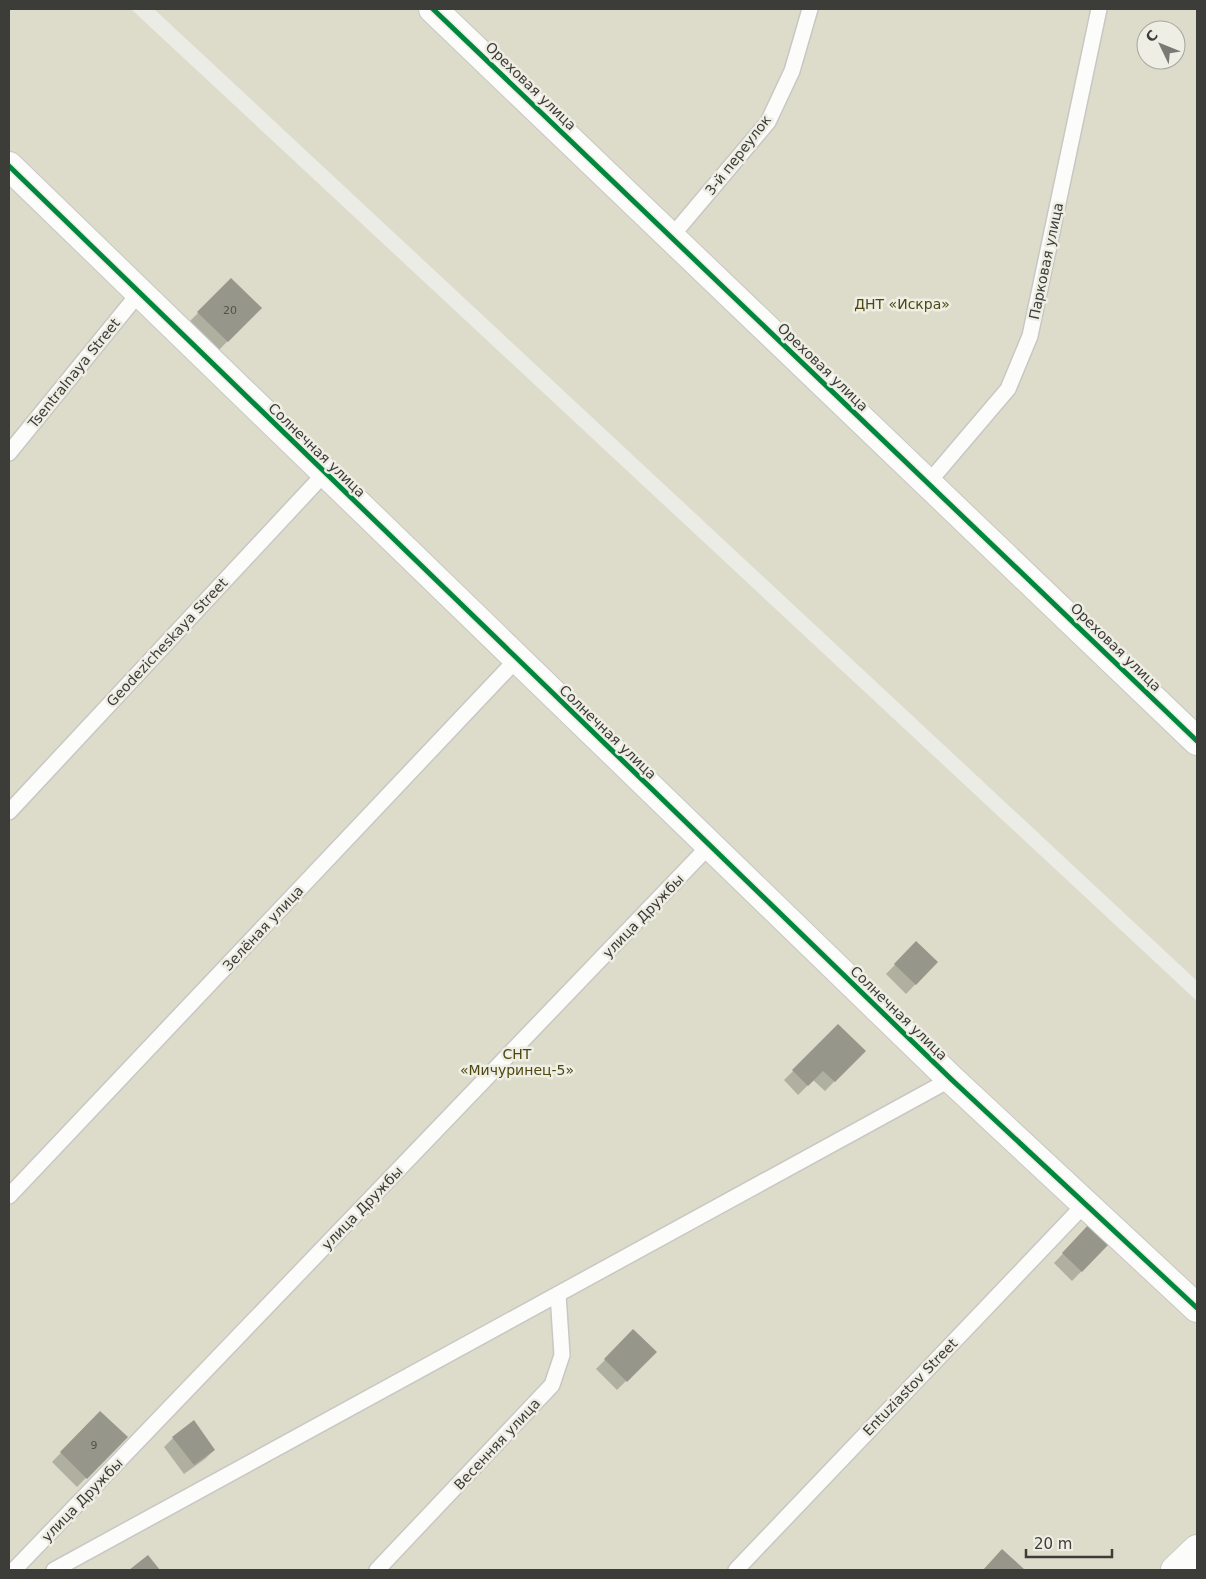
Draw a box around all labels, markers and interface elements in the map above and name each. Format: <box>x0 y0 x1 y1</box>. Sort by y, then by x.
north arrow <box>1136 20 1186 70</box>
text: С <box>1142 27 1161 45</box>
street label: Ореховая улица <box>482 39 580 133</box>
street label: 3-й переулок <box>702 112 774 198</box>
street label: Парковая улица <box>1026 201 1066 321</box>
park label: ДНТ «Искра» <box>854 296 950 312</box>
house number: 20 <box>223 304 237 317</box>
street label: Tsentralnaya Street <box>24 315 123 432</box>
street label: Ореховая улица <box>774 320 872 414</box>
street label: Солнечная улица <box>265 400 369 500</box>
street label: Geodezicheskaya Street <box>103 574 231 709</box>
street label: Ореховая улица <box>1067 600 1165 694</box>
street label: Солнечная улица <box>556 682 660 782</box>
street label: улица Дружбы <box>599 871 687 961</box>
street label: Зелёная улица <box>220 882 306 974</box>
street label: Солнечная улица <box>847 963 951 1063</box>
park label: СНТ «Мичуринец-5» <box>460 1046 574 1078</box>
street label: улица Дружбы <box>318 1163 406 1253</box>
street label: Entuziastov Street <box>860 1335 961 1439</box>
street label: Весенняя улица <box>451 1395 543 1493</box>
house number: 9 <box>91 1439 98 1452</box>
street label: улица Дружбы <box>38 1455 126 1545</box>
scale bar <box>1026 1526 1112 1558</box>
text: 20 m <box>1034 1535 1072 1553</box>

